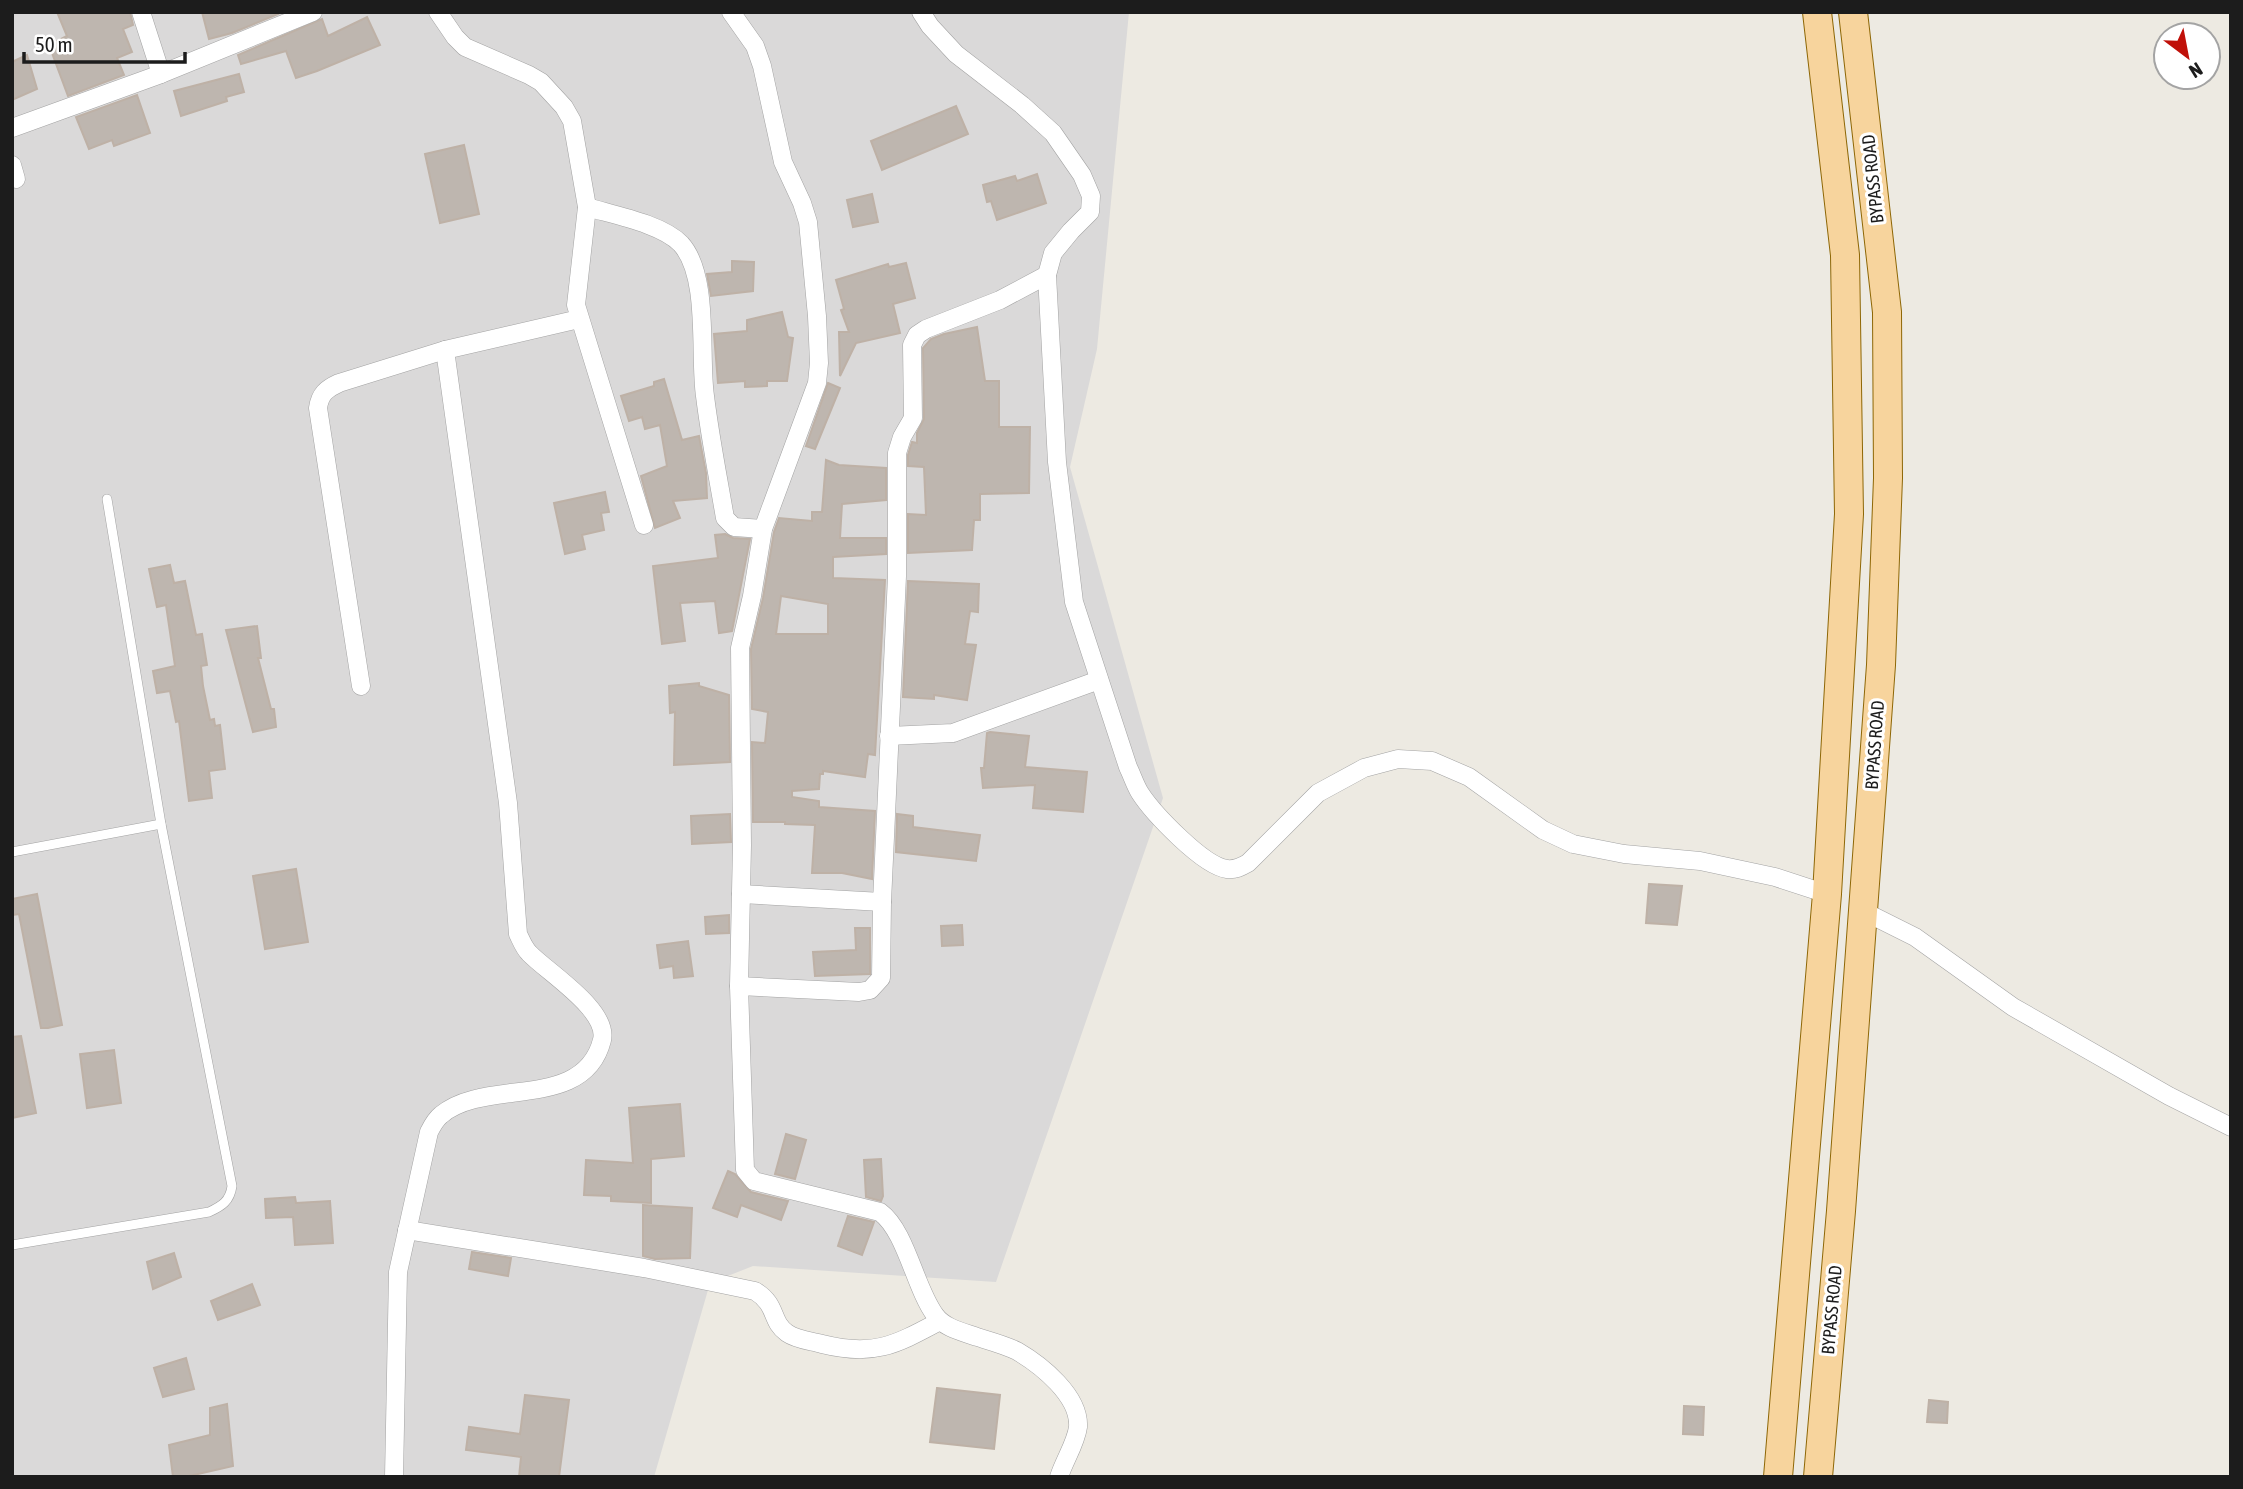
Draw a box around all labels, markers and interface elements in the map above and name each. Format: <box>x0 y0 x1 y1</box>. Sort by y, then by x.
scale bar <box>24 21 186 65</box>
north arrow <box>2152 21 2222 91</box>
text: 50 m <box>35 32 73 56</box>
text: N <box>2185 58 2207 83</box>
street label: BYPASS ROAD <box>1857 134 1888 225</box>
street label: BYPASS ROAD <box>1861 700 1888 790</box>
street label: BYPASS ROAD <box>1817 1265 1846 1355</box>

